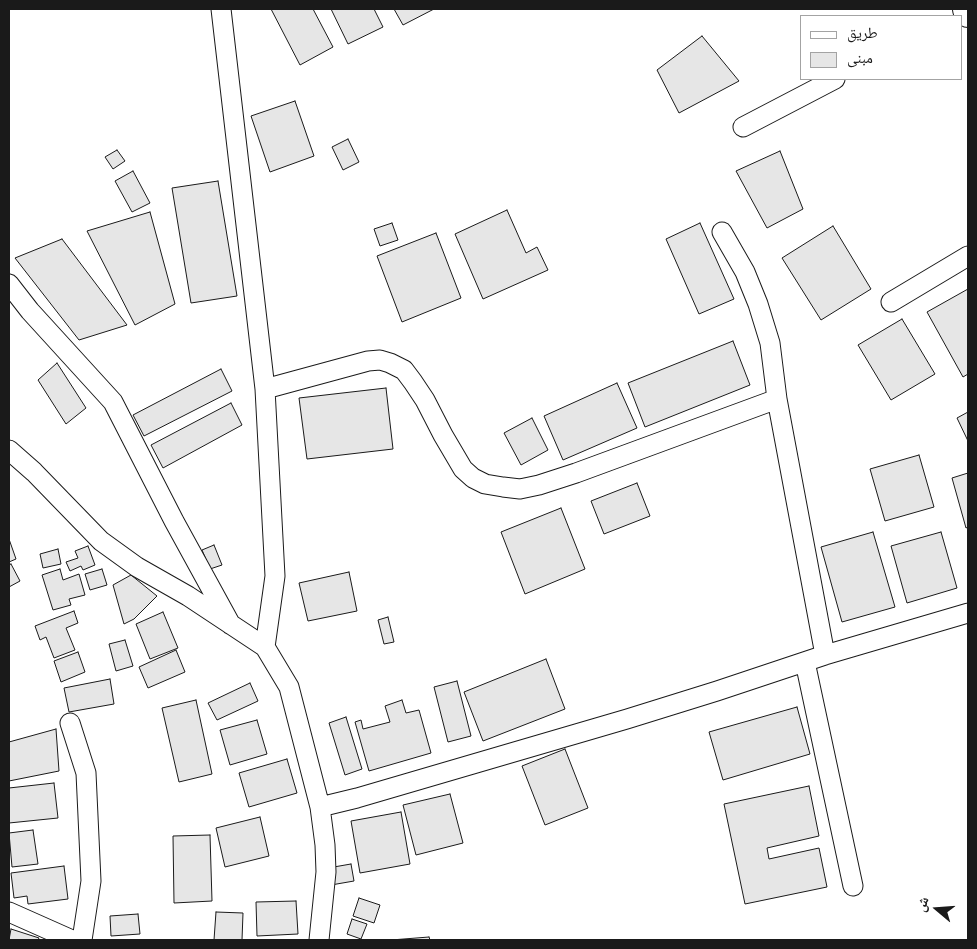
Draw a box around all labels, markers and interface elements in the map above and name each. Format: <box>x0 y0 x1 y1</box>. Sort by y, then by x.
legend <box>800 15 962 80</box>
text: طريق <box>847 25 878 41</box>
text: مبنى <box>847 50 873 66</box>
north arrow <box>912 884 962 934</box>
text: ش <box>913 895 932 914</box>

